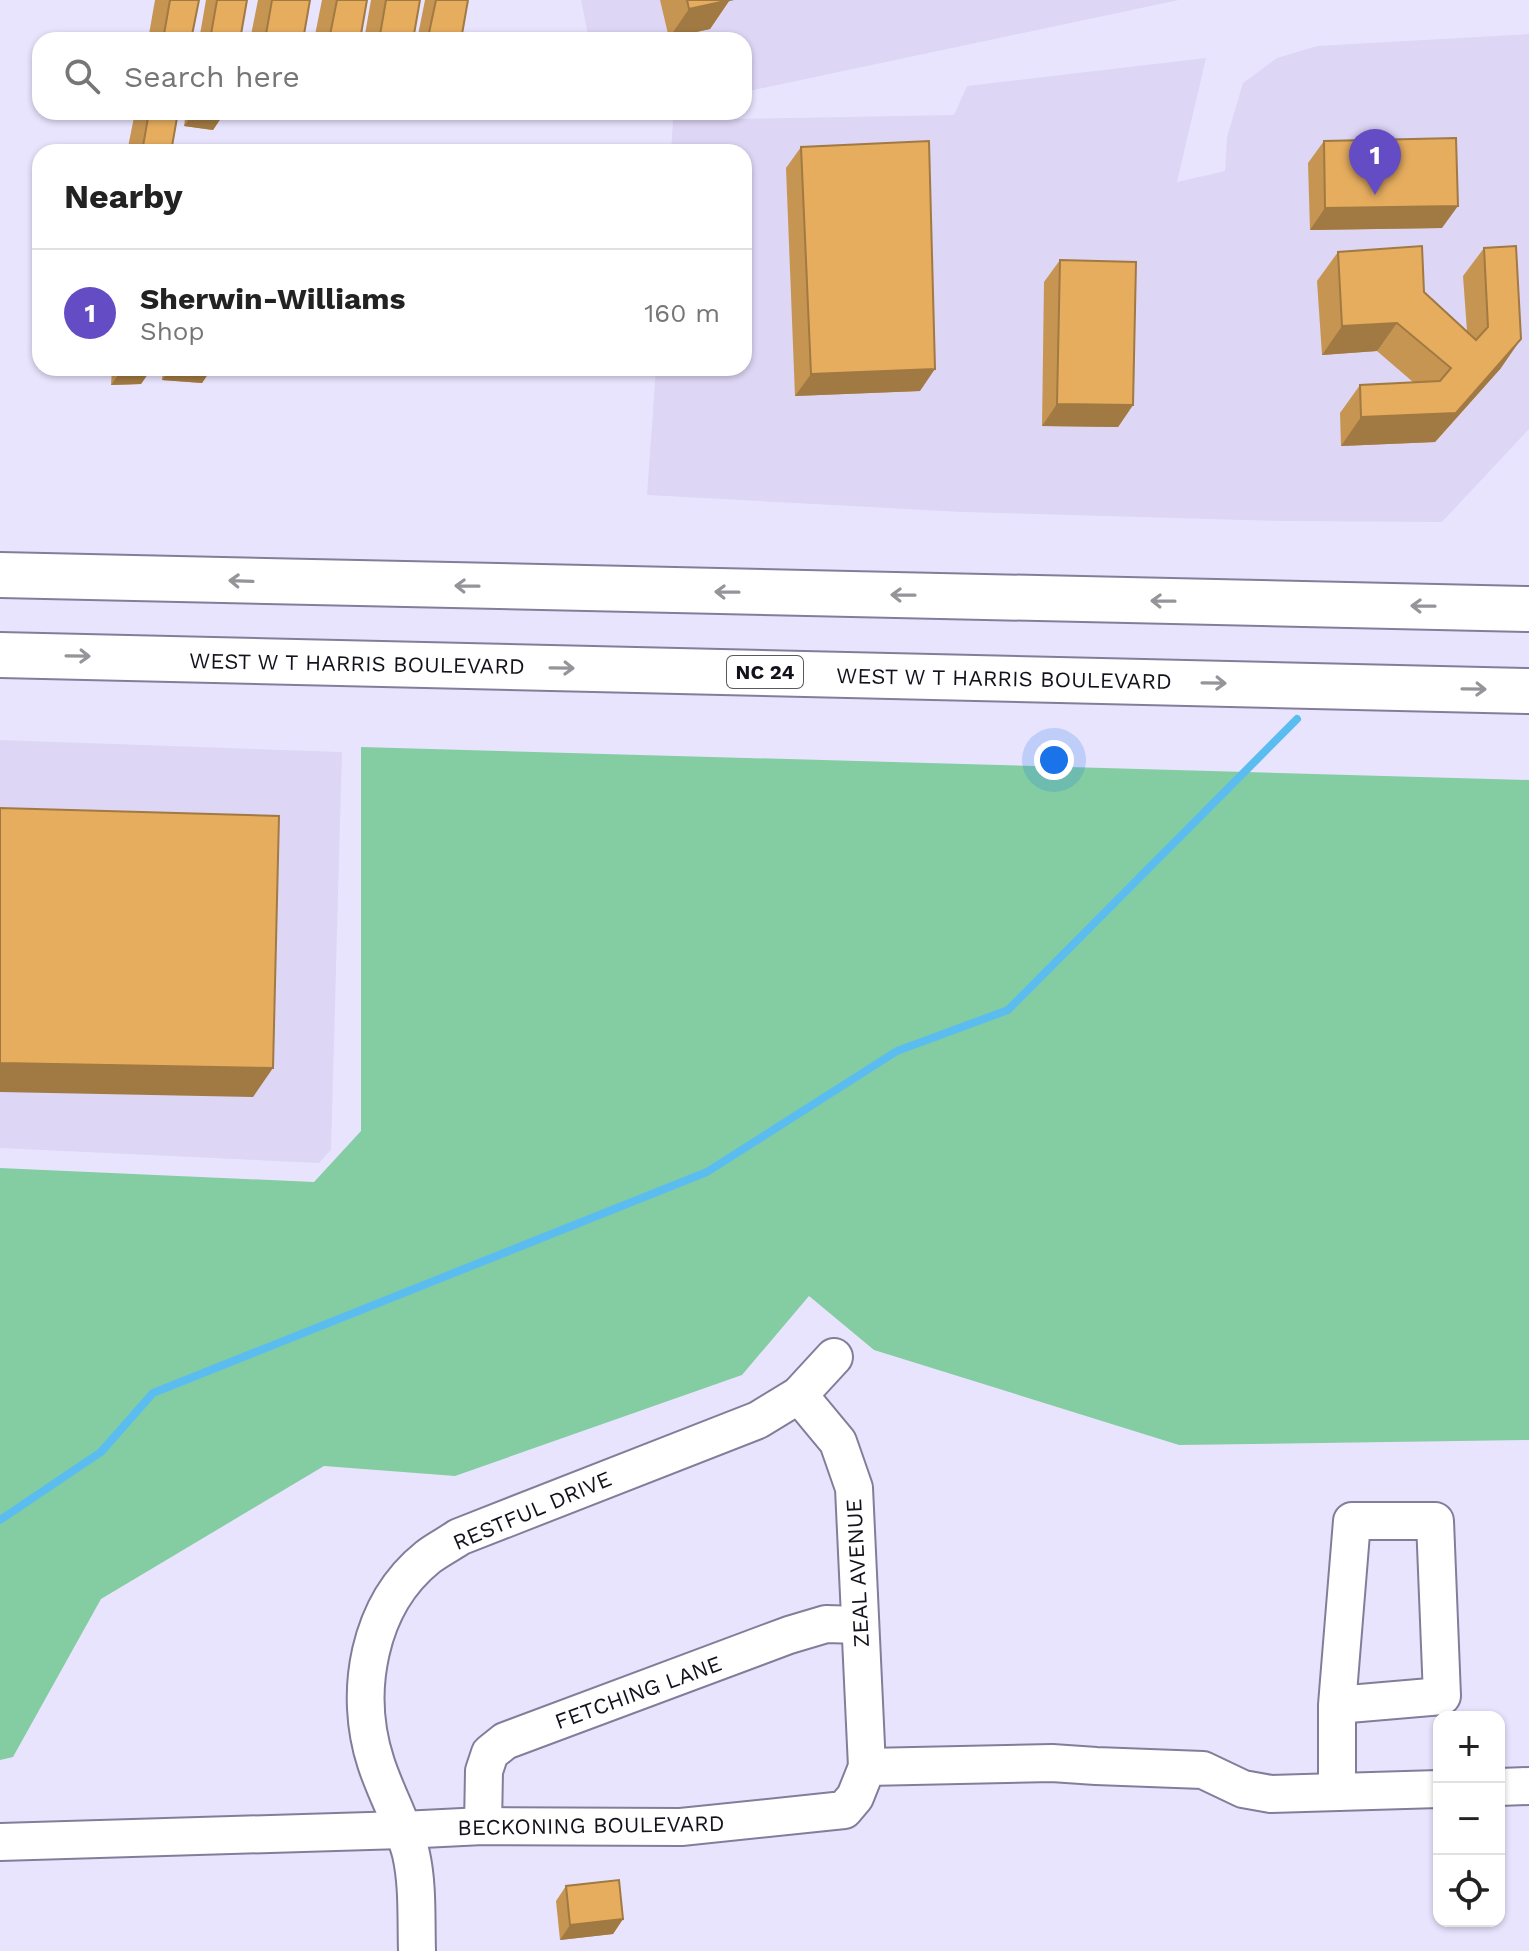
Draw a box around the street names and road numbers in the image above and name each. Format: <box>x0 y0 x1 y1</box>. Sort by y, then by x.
street label: WEST W T HARRIS BOULEVARD <box>189 648 525 679</box>
road number: NC 24 <box>727 656 803 688</box>
street label: WEST W T HARRIS BOULEVARD <box>836 663 1172 694</box>
street label: RESTFUL DRIVE <box>449 1466 615 1555</box>
street label: ZEAL AVENUE <box>841 1498 874 1648</box>
street label: FETCHING LANE <box>551 1651 725 1734</box>
street label: BECKONING BOULEVARD <box>457 1811 725 1840</box>

